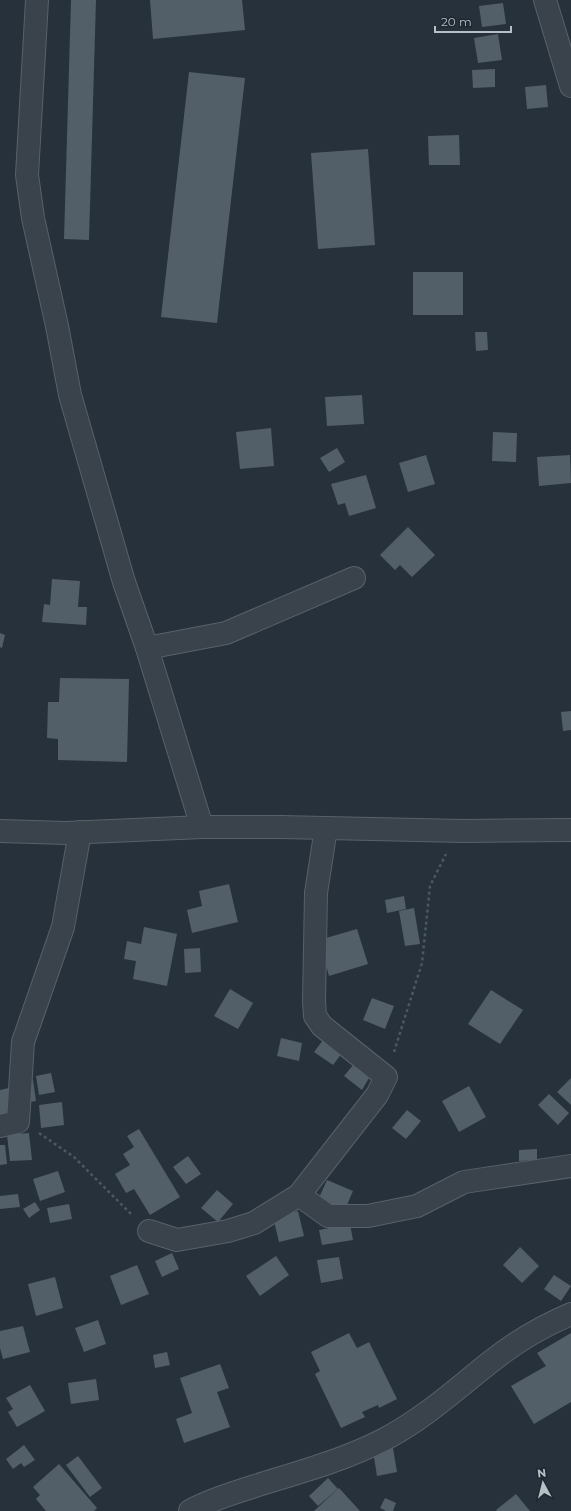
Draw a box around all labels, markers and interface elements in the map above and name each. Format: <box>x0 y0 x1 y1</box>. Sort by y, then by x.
scale bar <box>435 8 511 34</box>
text: 20 m <box>441 14 472 29</box>
north arrow <box>523 1463 563 1503</box>
text: N <box>537 1466 547 1481</box>

